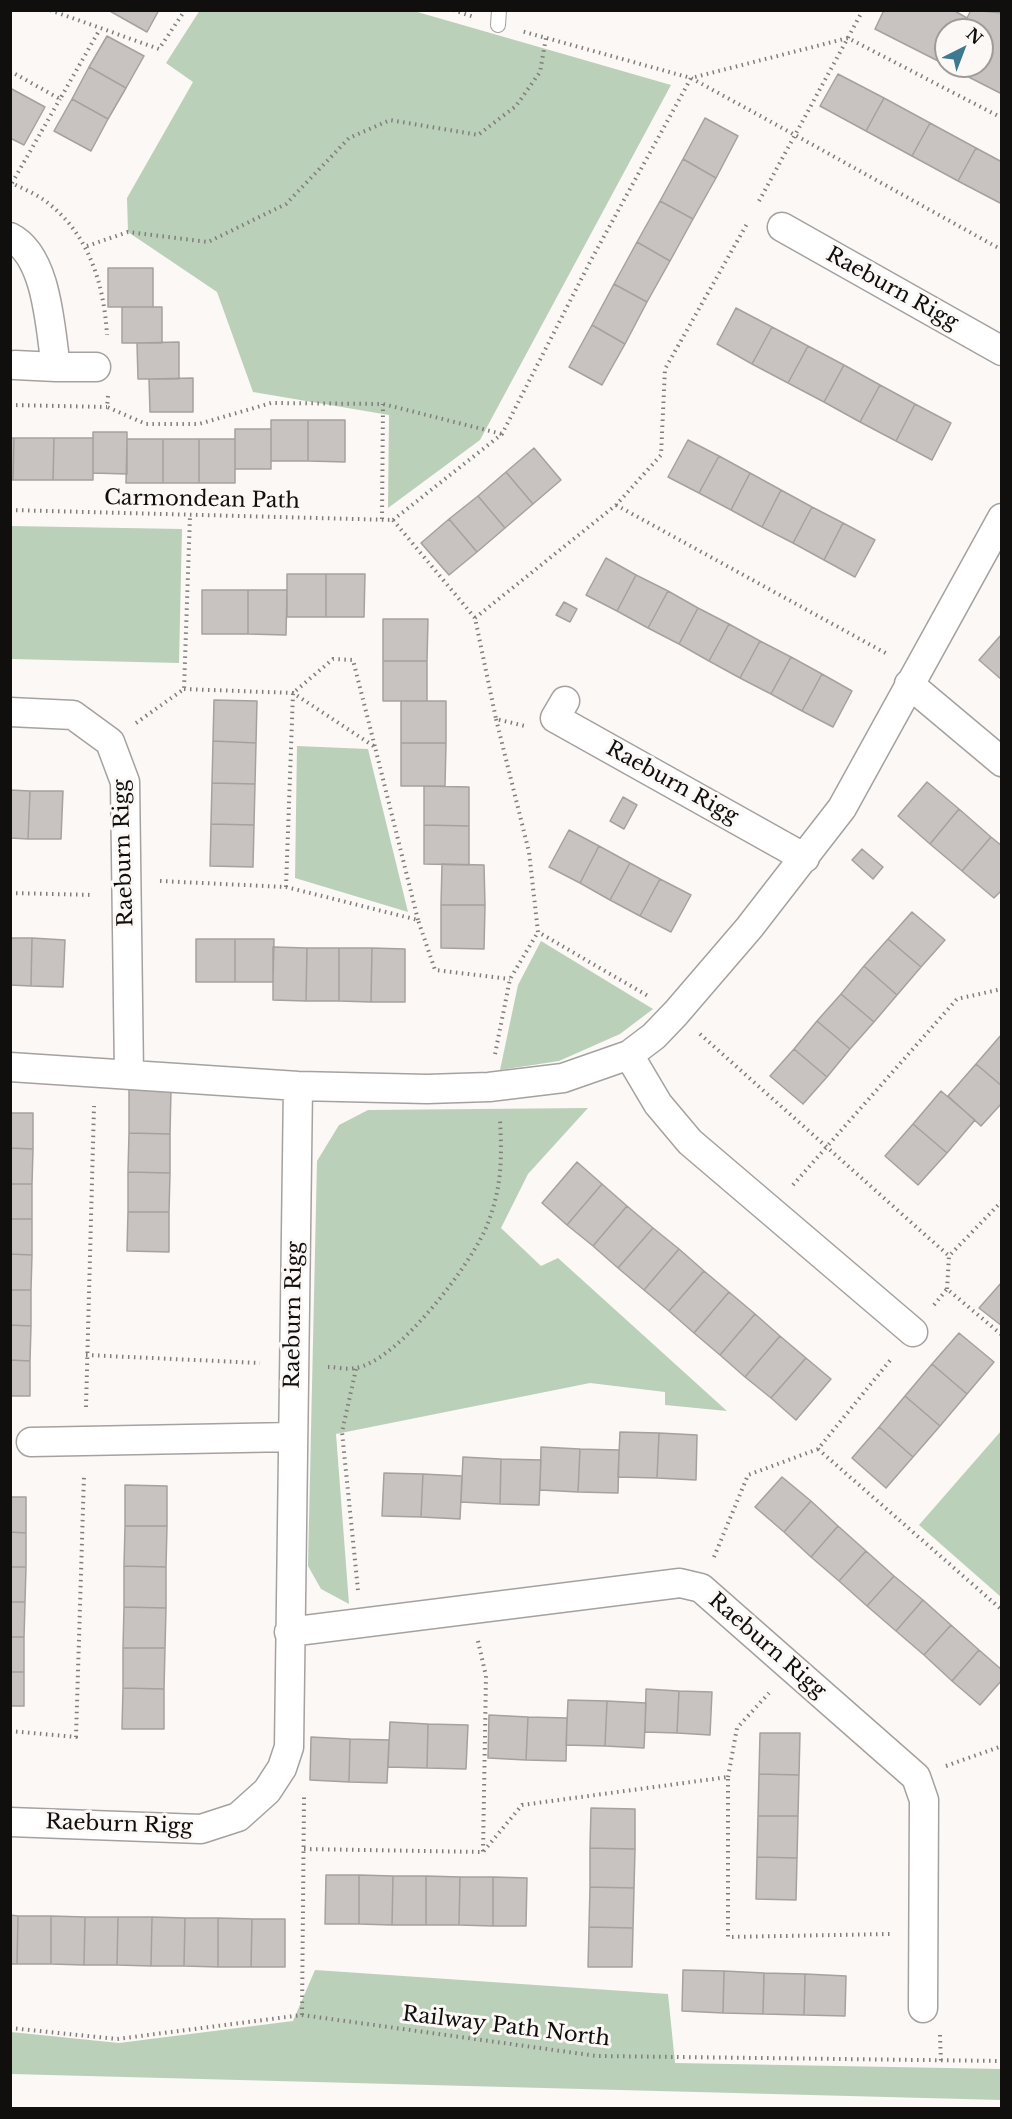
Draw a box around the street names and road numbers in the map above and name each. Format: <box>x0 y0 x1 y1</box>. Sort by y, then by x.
street label: Raeburn Rigg <box>821 242 963 336</box>
street label: Carmondean Path <box>104 486 300 514</box>
street label: Raeburn Rigg <box>601 736 743 830</box>
street label: Raeburn Rigg <box>109 779 139 927</box>
street label: Raeburn Rigg <box>280 1241 308 1389</box>
street label: Raeburn Rigg <box>703 1588 831 1704</box>
street label: Raeburn Rigg <box>45 1810 193 1840</box>
street label: Railway Path North <box>401 2002 611 2052</box>

